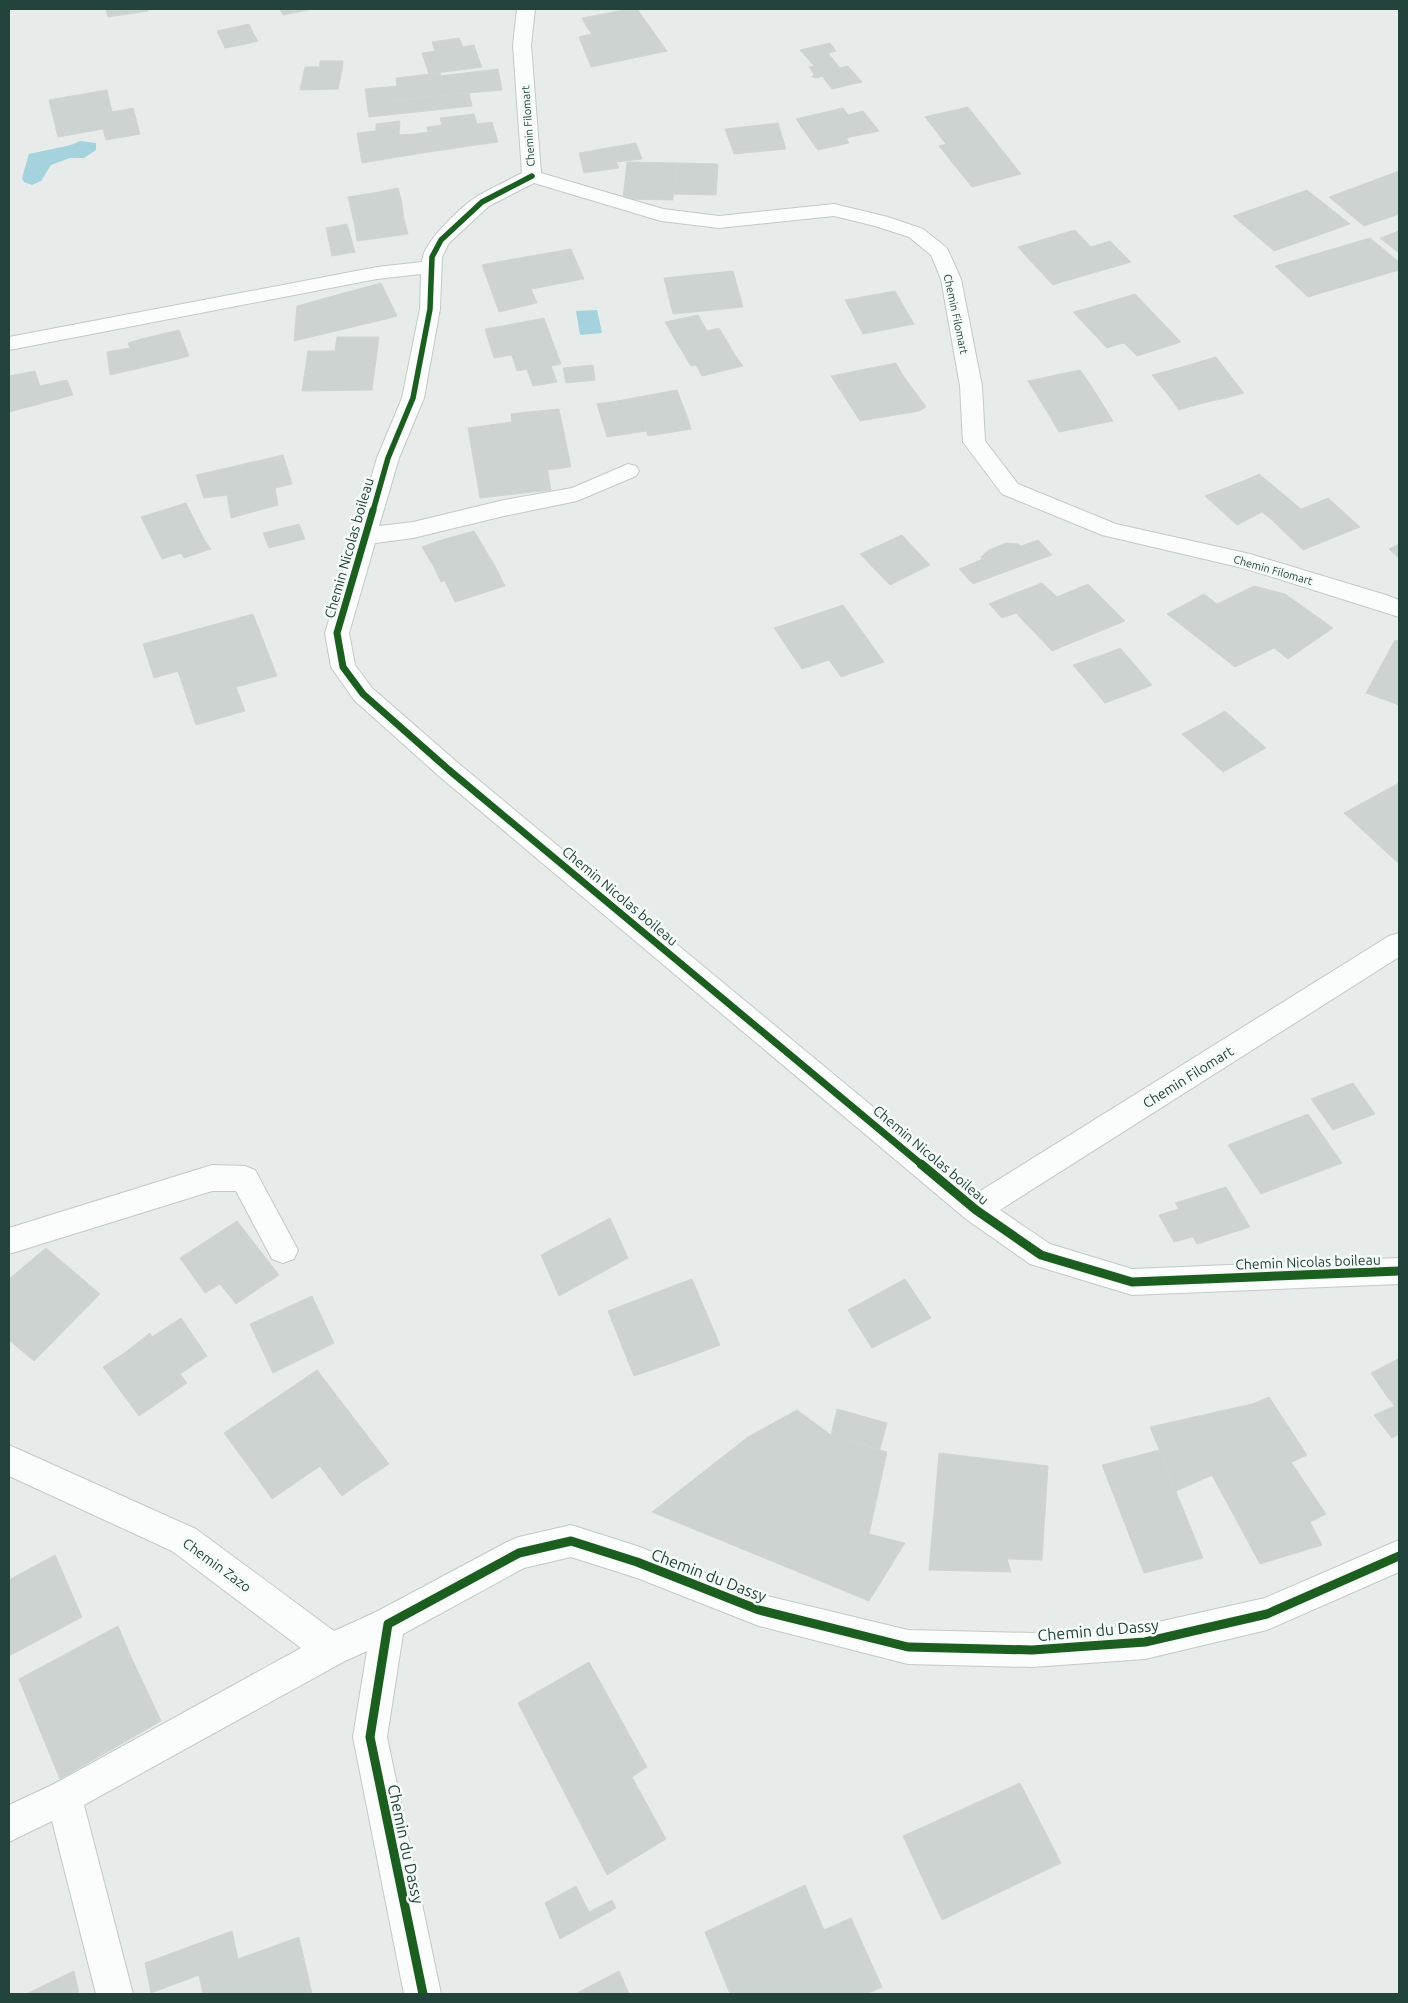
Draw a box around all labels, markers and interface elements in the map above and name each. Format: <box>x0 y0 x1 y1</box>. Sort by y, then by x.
street label: Chemin Filomart <box>519 84 537 167</box>
street label: Chemin Filomart <box>942 273 970 356</box>
street label: Chemin Nicolas boileau <box>321 476 377 620</box>
street label: Chemin Filomart <box>1232 553 1314 587</box>
street label: Chemin Nicolas boileau <box>559 843 681 949</box>
street label: Chemin Filomart <box>1140 1042 1237 1111</box>
street label: Chemin Nicolas boileau <box>870 1102 992 1208</box>
street label: Chemin Nicolas boileau <box>1235 1251 1381 1273</box>
street label: Chemin Zazo <box>180 1535 254 1595</box>
street label: Chemin du Dassy <box>649 1545 769 1605</box>
street label: Chemin du Dassy <box>1037 1616 1160 1644</box>
street label: Chemin du Dassy <box>385 1783 427 1906</box>

